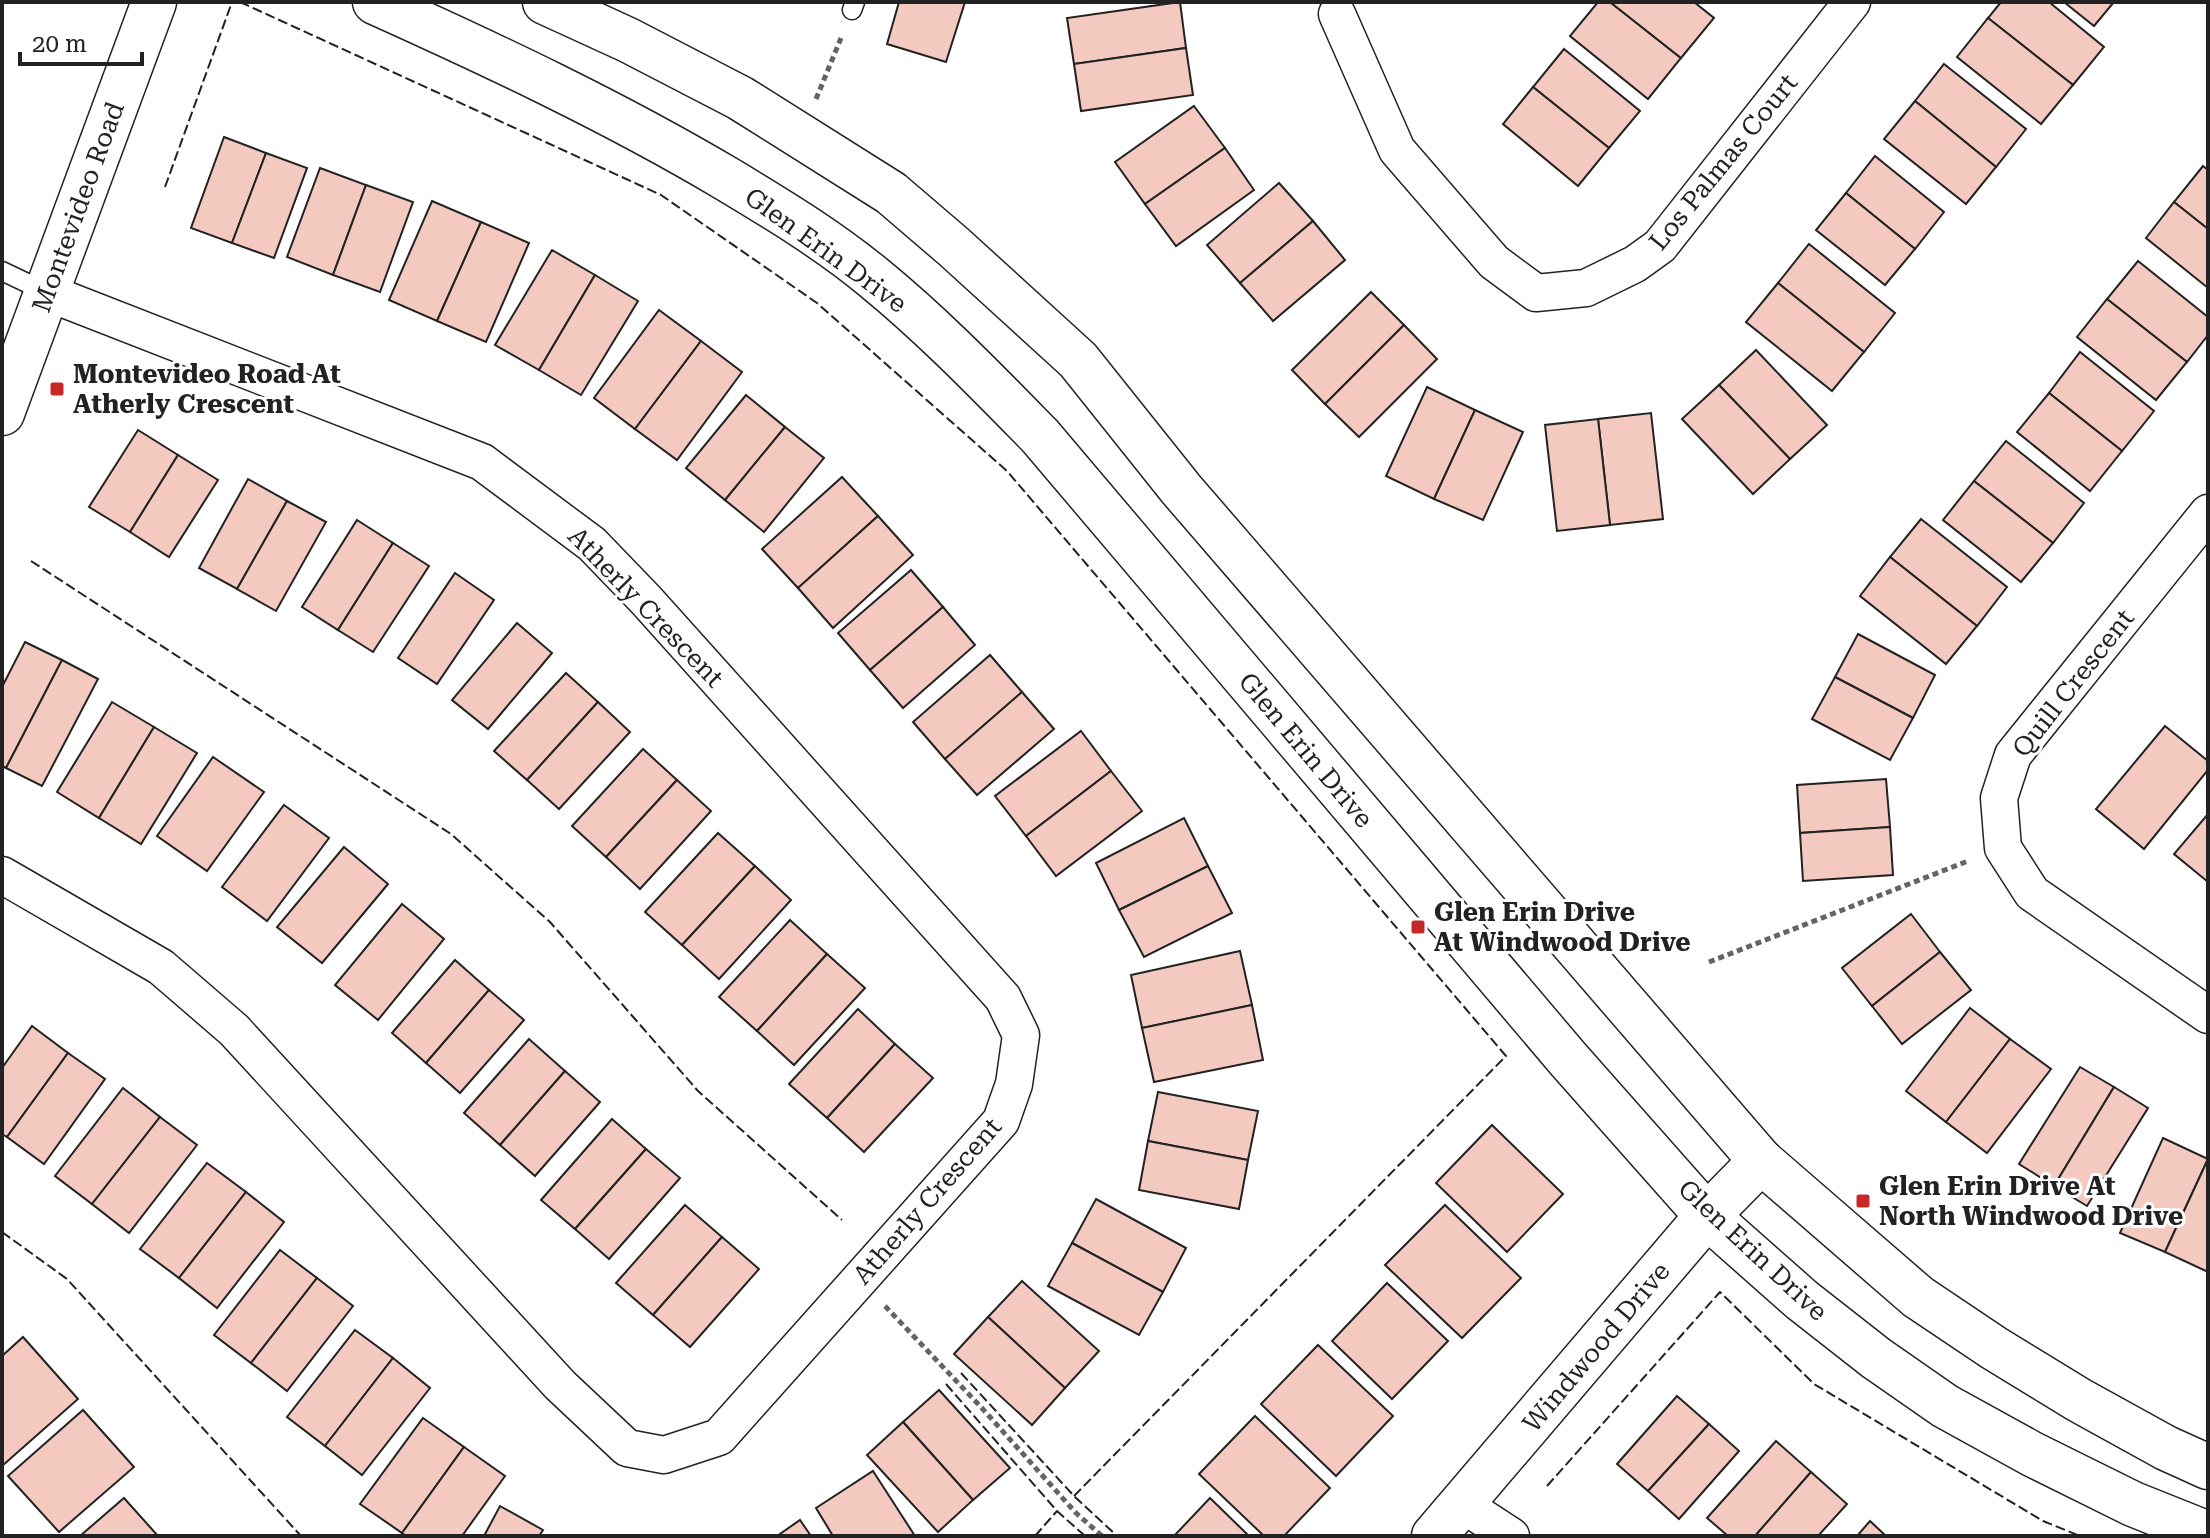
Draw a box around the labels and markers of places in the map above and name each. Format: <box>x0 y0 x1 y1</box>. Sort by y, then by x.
place label: Montevideo Road At Atherly Crescent <box>73 359 341 419</box>
marker: Montevideo Road At Atherly Crescent <box>48 380 66 398</box>
place label: Glen Erin Drive At Windwood Drive <box>1434 897 1691 957</box>
marker: Glen Erin Drive At Windwood Drive <box>1409 918 1427 936</box>
place label: Glen Erin Drive At North Windwood Drive <box>1879 1171 2183 1231</box>
marker: Glen Erin Drive At North Windwood Drive <box>1854 1192 1872 1210</box>

